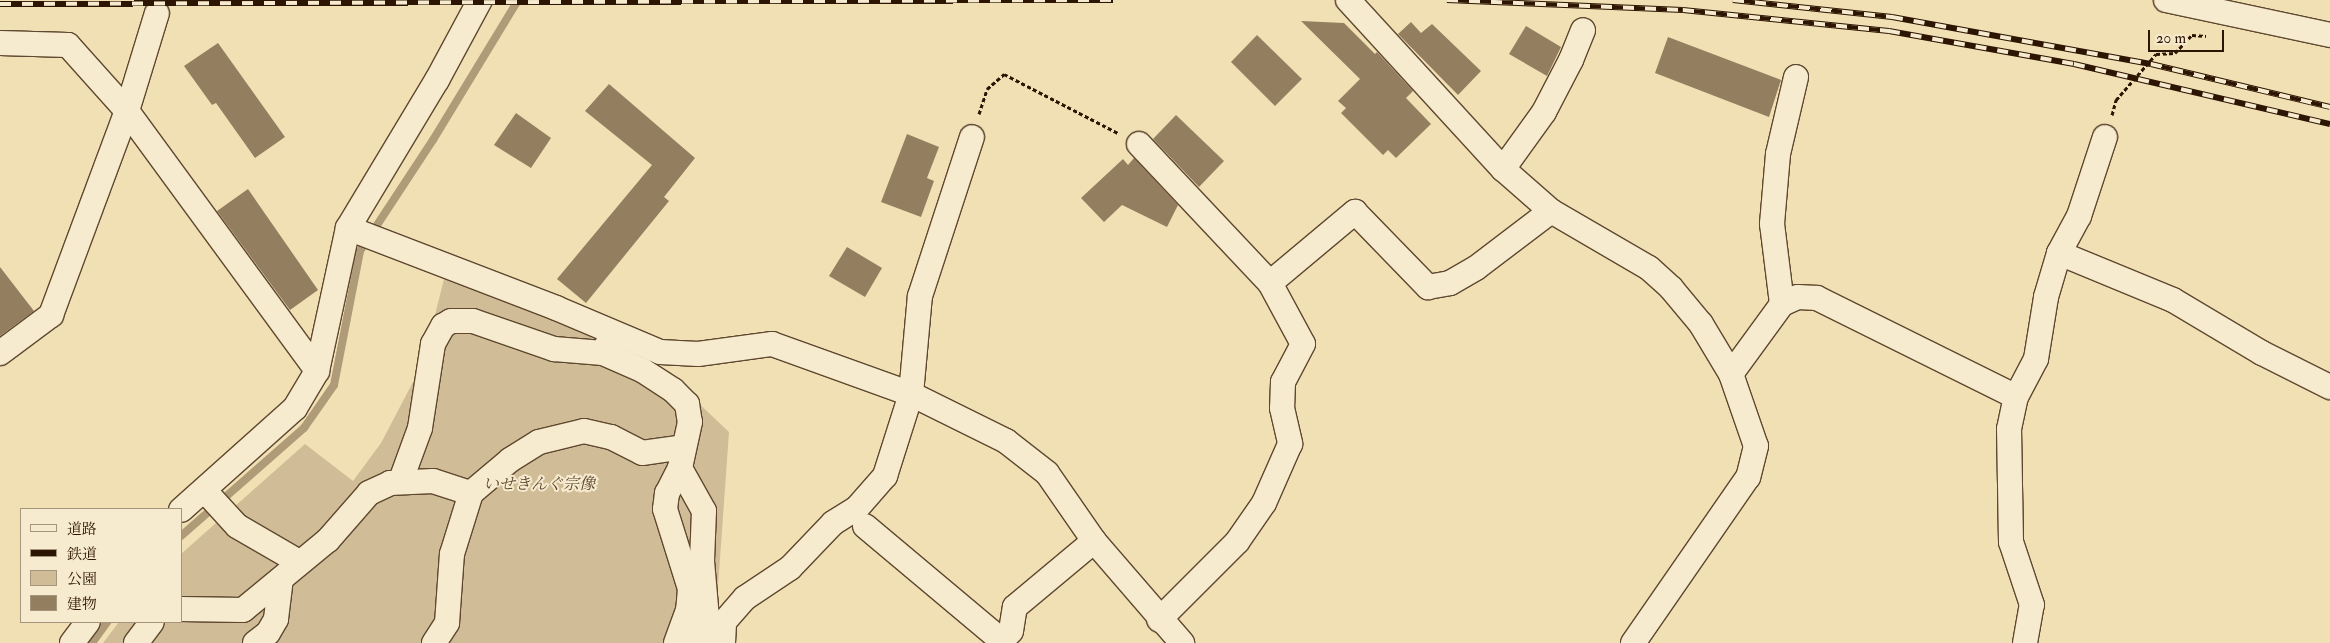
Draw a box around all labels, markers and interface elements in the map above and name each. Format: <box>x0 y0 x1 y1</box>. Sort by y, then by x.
scale bar <box>2150 20 2226 52</box>
text: 20 m <box>2156 29 2186 48</box>
park label: いせきんぐ宗像 <box>483 474 595 494</box>
legend <box>20 508 182 623</box>
text: 道路 <box>67 520 97 539</box>
text: 鉄道 <box>67 545 97 564</box>
text: 公園 <box>67 570 97 589</box>
text: 建物 <box>67 595 97 614</box>

